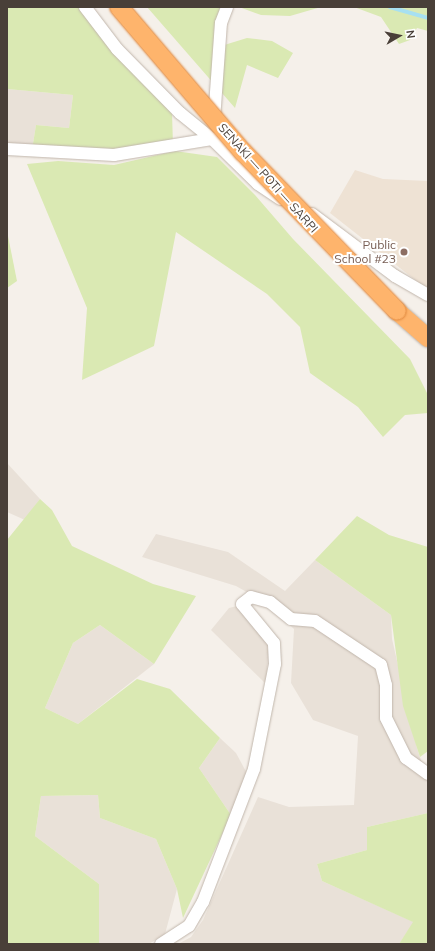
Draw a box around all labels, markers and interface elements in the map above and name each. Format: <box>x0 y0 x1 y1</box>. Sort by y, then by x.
north arrow <box>379 16 419 56</box>
text: N <box>403 29 418 39</box>
street label: SENAKI — POTI — SARPI <box>215 120 321 236</box>
place label: Public School #23 <box>334 238 396 266</box>
marker: Public School #23 <box>399 247 409 257</box>

